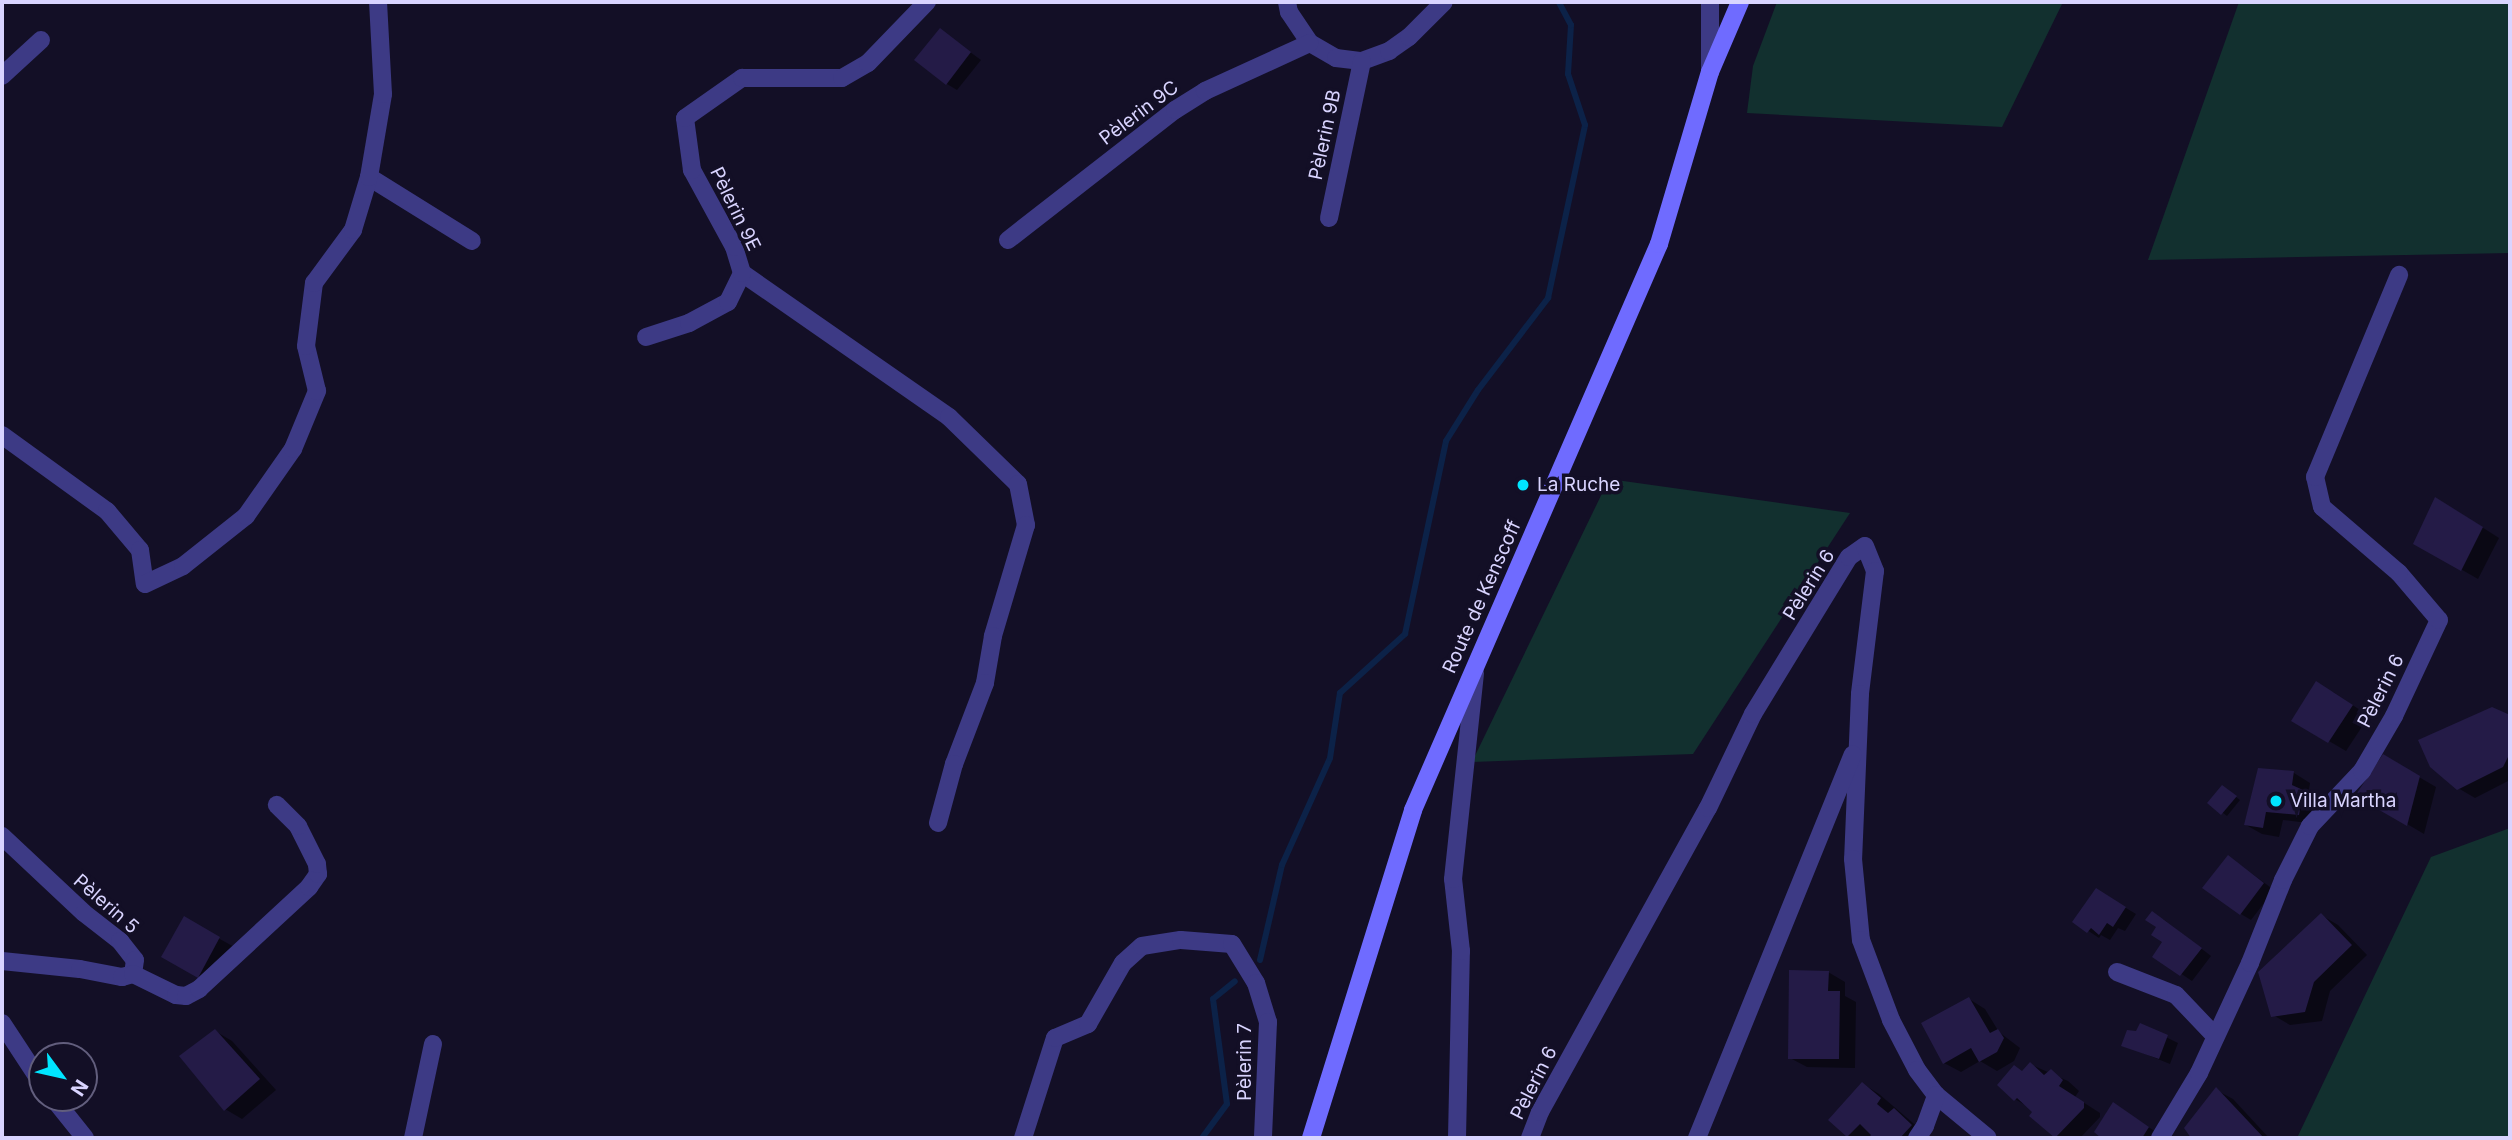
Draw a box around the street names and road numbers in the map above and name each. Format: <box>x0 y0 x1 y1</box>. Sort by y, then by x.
street label: Pèlerin 9C <box>1095 76 1183 150</box>
street label: Pèlerin 9B <box>1304 88 1346 182</box>
street label: Pèlerin 9E <box>705 163 765 255</box>
street label: Route de Kenscoff <box>1438 517 1526 677</box>
street label: Pèlerin 6 <box>1778 545 1840 625</box>
street label: Pèlerin 6 <box>2353 651 2409 731</box>
street label: Pèlerin 5 <box>69 869 143 939</box>
street label: Pèlerin 7 <box>1234 1023 1256 1101</box>
street label: Pèlerin 6 <box>1506 1043 1562 1123</box>

